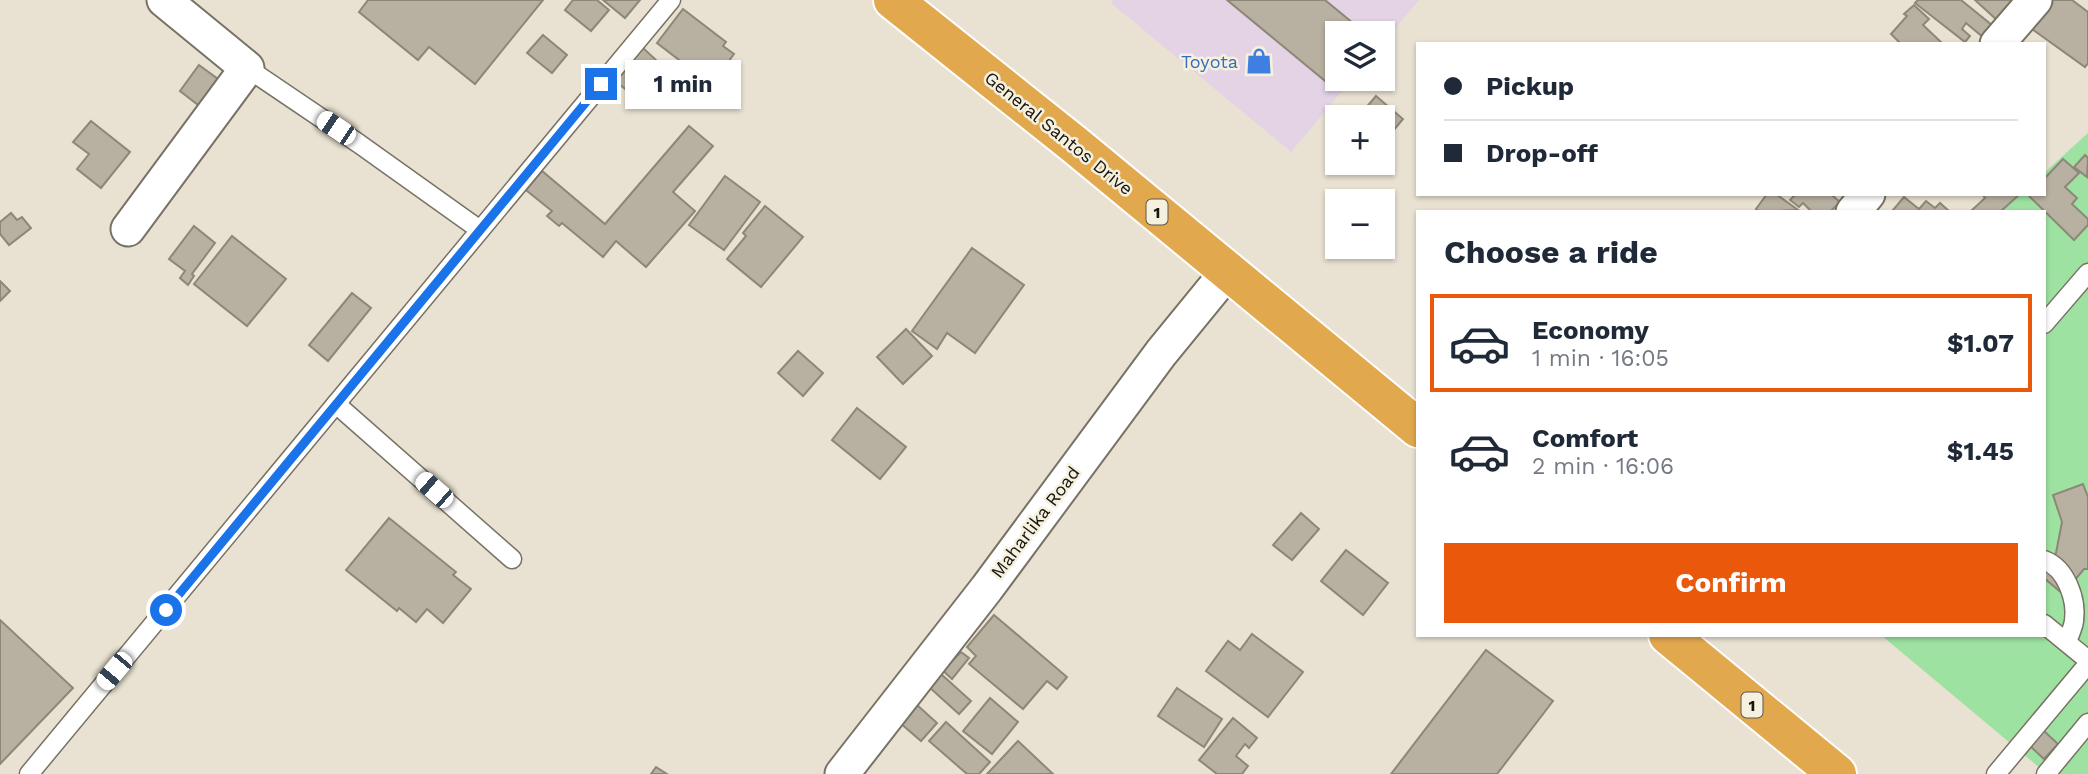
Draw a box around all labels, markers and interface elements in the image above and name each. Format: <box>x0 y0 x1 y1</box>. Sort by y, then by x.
map controls <box>1325 21 1395 259</box>
button: layers <box>1325 21 1395 91</box>
shop icon: Toyota <box>1244 46 1274 76</box>
place label: Toyota <box>1181 51 1238 72</box>
callout: 1 min <box>626 60 741 108</box>
street label: General Santos Drive <box>981 67 1137 199</box>
route end <box>585 68 617 100</box>
text: 1 min <box>653 71 713 98</box>
text: Pickup <box>1486 71 1574 101</box>
button: + <box>1325 105 1395 175</box>
car <box>313 108 360 148</box>
text: Drop-off <box>1486 138 1598 168</box>
button: − <box>1325 189 1395 259</box>
road number: 1 <box>1146 200 1168 224</box>
text: Choose a ride <box>1444 233 1658 271</box>
icon: car <box>1448 312 1511 375</box>
text: Economy <box>1532 315 1649 345</box>
text: $1.07 <box>1947 328 2014 358</box>
text: 1 min · 16:05 <box>1532 345 1669 372</box>
icon: car <box>1448 420 1511 483</box>
text: Comfort <box>1532 423 1638 453</box>
text: $1.45 <box>1947 436 2014 466</box>
text: 2 min · 16:06 <box>1532 453 1674 480</box>
street label: Maharlika Road <box>986 462 1084 582</box>
car <box>412 468 457 512</box>
button: Confirm <box>1444 543 2018 623</box>
route start <box>150 594 182 626</box>
car <box>93 648 136 694</box>
road number: 1 <box>1742 692 1762 718</box>

